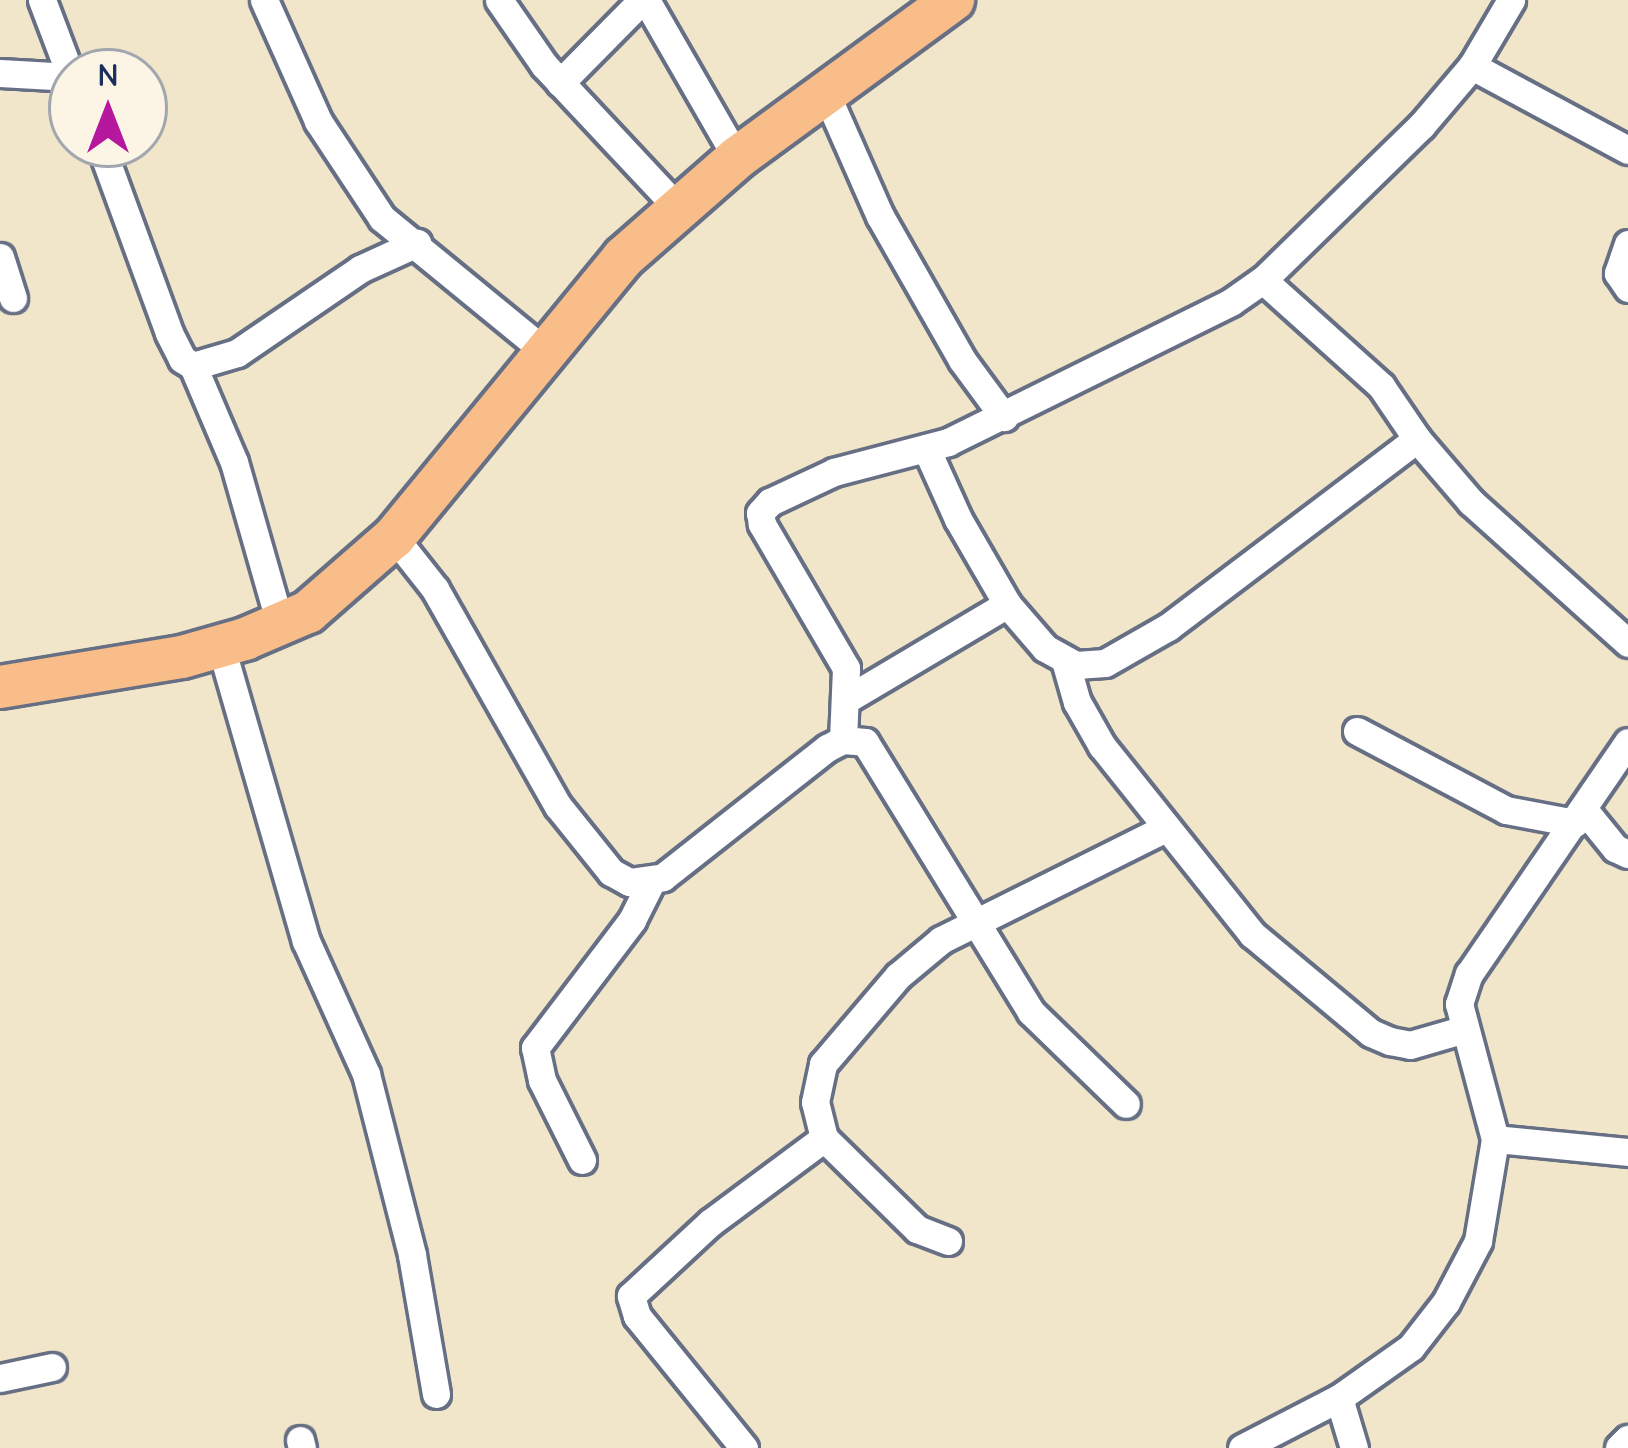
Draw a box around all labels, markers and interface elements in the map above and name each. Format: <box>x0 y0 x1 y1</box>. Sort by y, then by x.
north arrow <box>48 48 168 168</box>
text: N <box>97 56 119 94</box>

